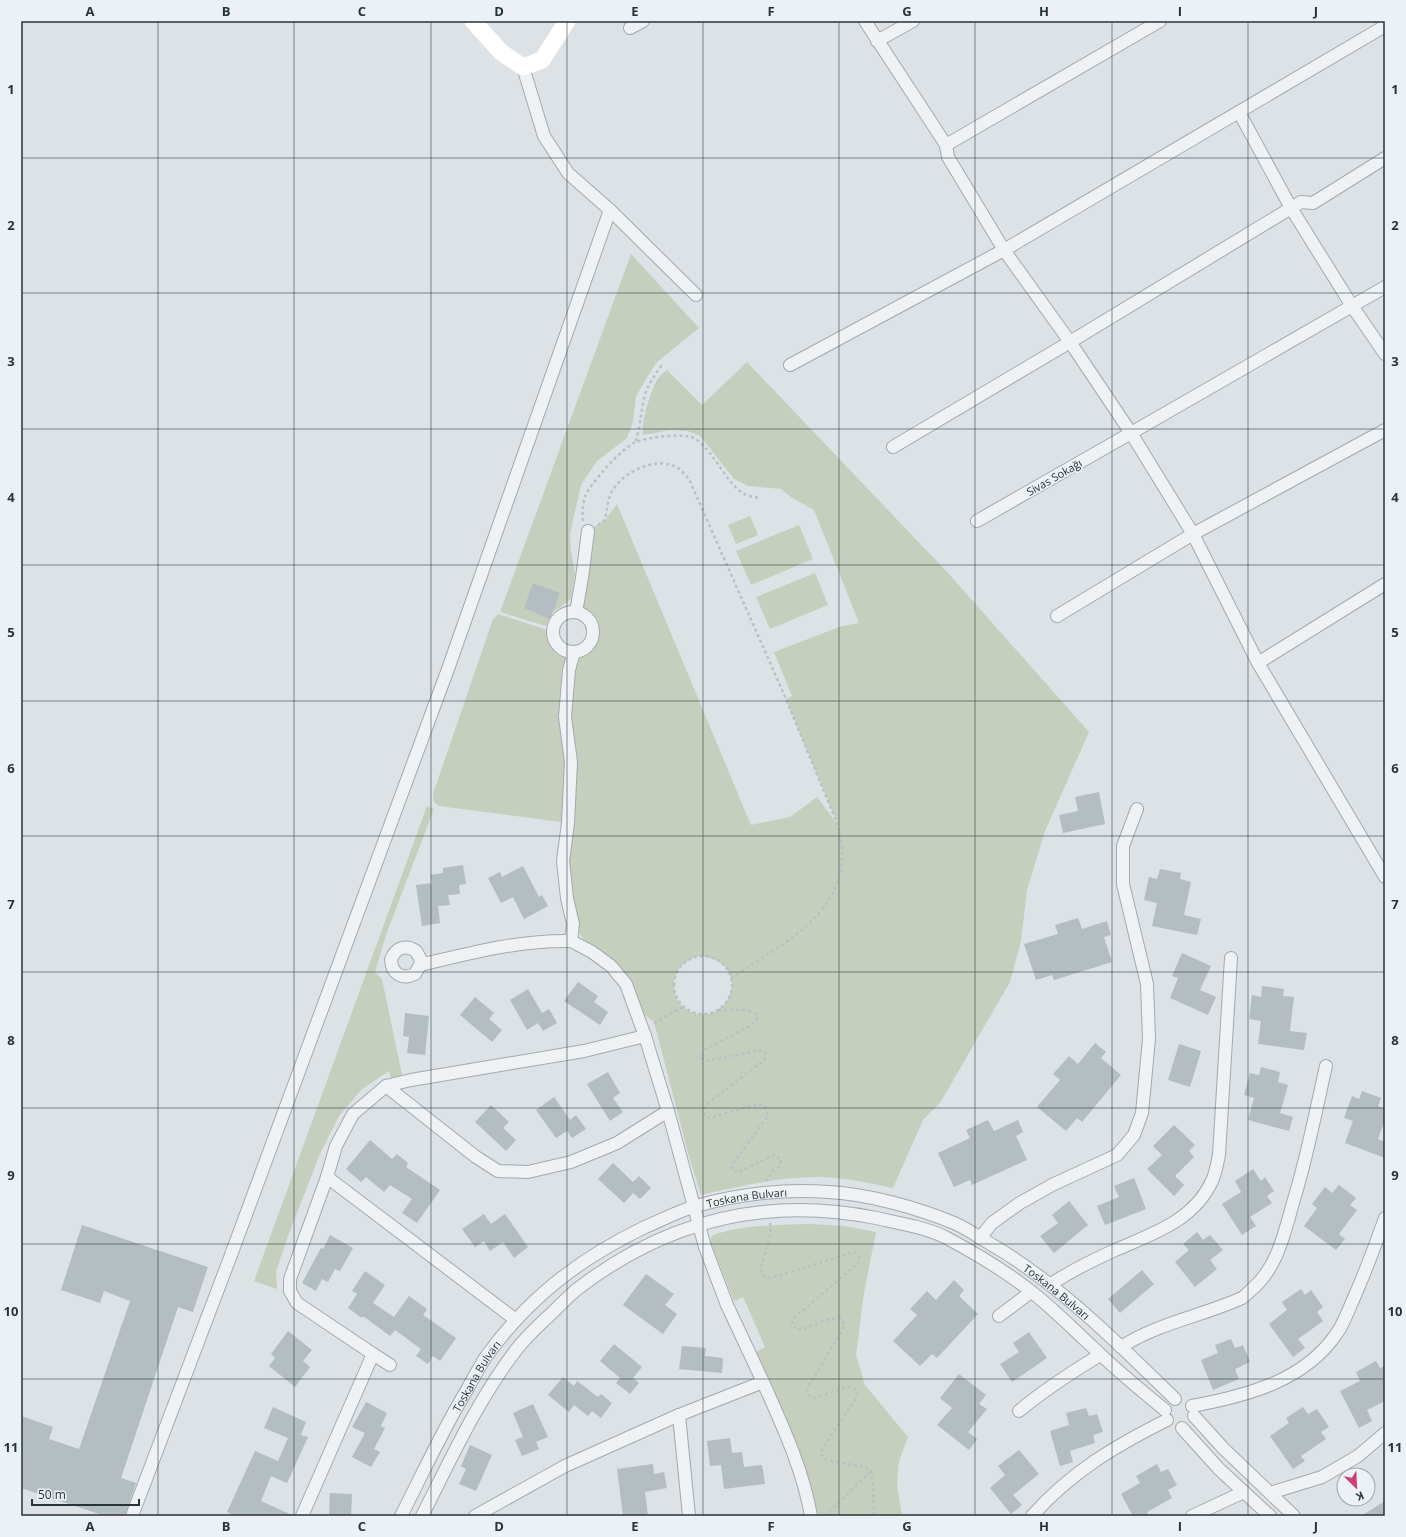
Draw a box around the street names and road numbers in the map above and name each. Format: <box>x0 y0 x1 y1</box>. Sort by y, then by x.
street label: Sivas Sokağı <box>1023 455 1085 499</box>
street label: Toskana Bulvarı <box>705 1184 787 1210</box>
street label: Toskana Bulvarı <box>1021 1260 1094 1323</box>
street label: Toskana Bulvarı <box>448 1337 503 1414</box>

